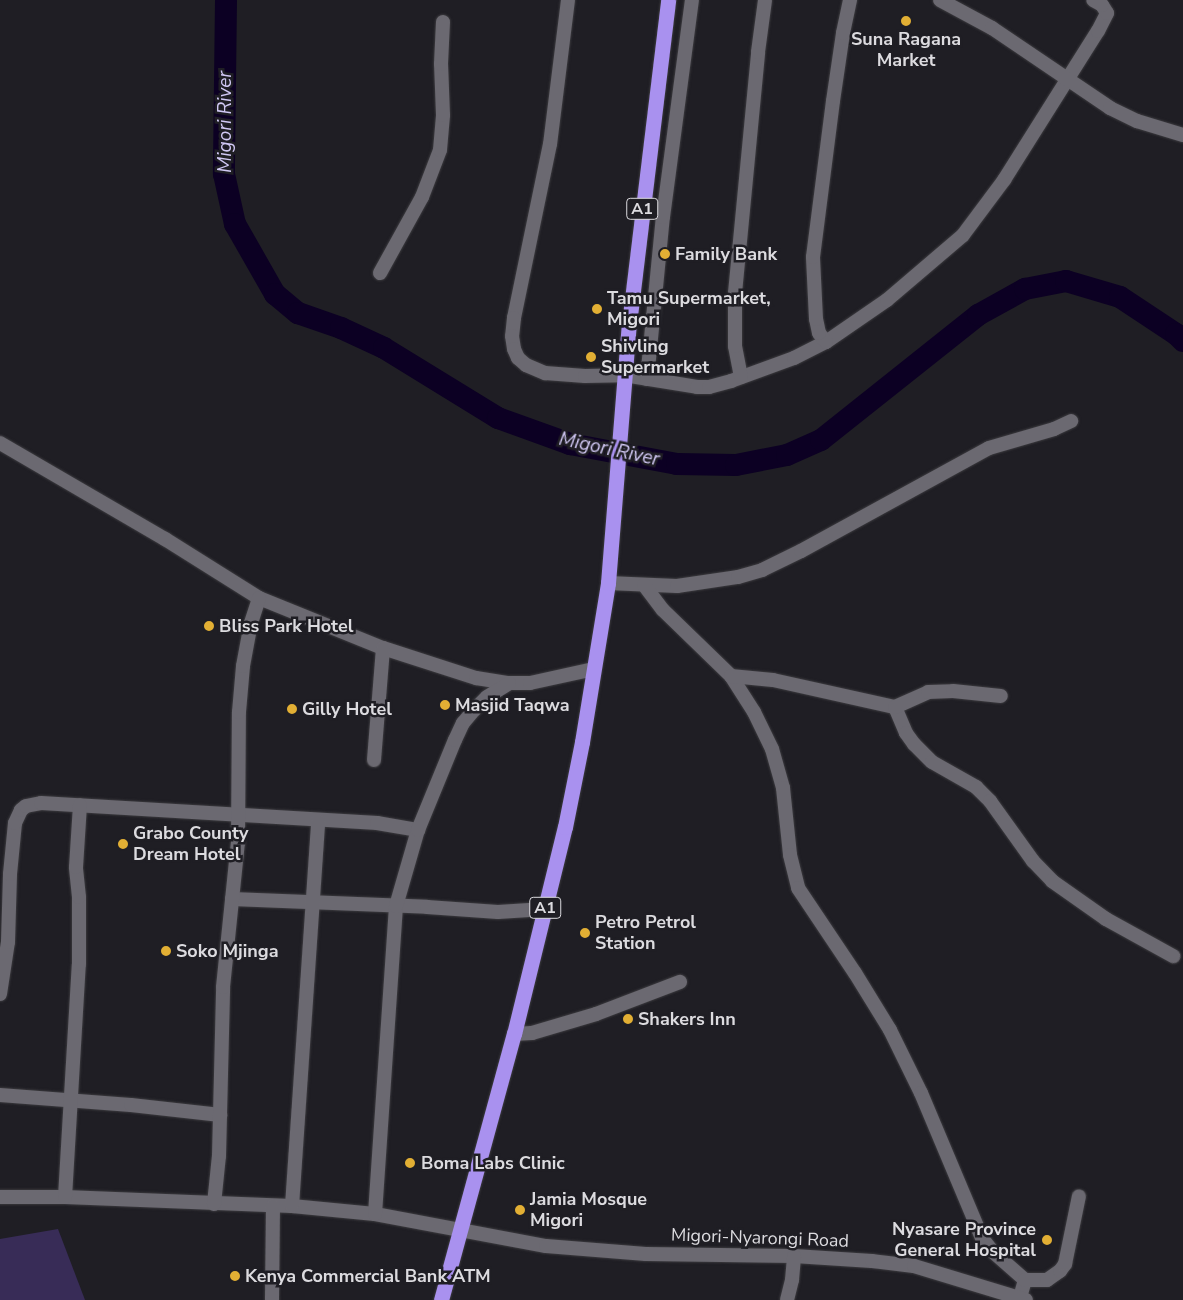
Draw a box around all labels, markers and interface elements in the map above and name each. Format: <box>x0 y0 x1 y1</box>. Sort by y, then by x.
marker: Suna Ragana Market <box>900 15 912 27</box>
place label: Suna Ragana Market <box>851 29 961 72</box>
water label: Migori River <box>215 71 237 173</box>
road number: A1 <box>626 195 658 222</box>
place label: Family Bank <box>675 243 777 265</box>
marker: Family Bank <box>659 248 671 260</box>
place label: Tamu Supermarket, Migori <box>607 288 771 330</box>
marker: Tamu Supermarket, Migori <box>591 303 603 315</box>
place label: Shivling Supermarket <box>601 336 709 378</box>
marker: Shivling Supermarket <box>585 351 597 363</box>
water label: Migori River <box>557 428 661 472</box>
place label: Bliss Park Hotel <box>219 615 353 637</box>
marker: Bliss Park Hotel <box>203 620 215 632</box>
place label: Masjid Taqwa <box>455 694 570 716</box>
place label: Gilly Hotel <box>302 698 392 720</box>
marker: Masjid Taqwa <box>439 699 451 711</box>
marker: Gilly Hotel <box>286 703 298 715</box>
place label: Grabo County Dream Hotel <box>133 823 249 866</box>
marker: Grabo County Dream Hotel <box>117 838 129 850</box>
road number: A1 <box>529 894 561 921</box>
place label: Petro Petrol Station <box>595 912 696 954</box>
marker: Petro Petrol Station <box>579 927 591 939</box>
place label: Soko Mjinga <box>176 940 279 962</box>
marker: Soko Mjinga <box>160 945 172 957</box>
place label: Shakers Inn <box>638 1008 736 1030</box>
marker: Shakers Inn <box>622 1013 634 1025</box>
place label: Boma Labs Clinic <box>421 1152 565 1174</box>
marker: Boma Labs Clinic <box>403 1156 417 1170</box>
place label: Jamia Mosque Migori <box>530 1189 647 1232</box>
marker: Jamia Mosque Migori <box>514 1204 526 1216</box>
place label: Nyasare Province General Hospital <box>892 1219 1036 1262</box>
street label: Migori-Nyarongi Road <box>671 1224 849 1252</box>
marker: Nyasare Province General Hospital <box>1040 1233 1054 1247</box>
place label: Kenya Commercial Bank ATM <box>245 1265 491 1287</box>
marker: Kenya Commercial Bank ATM <box>229 1270 241 1282</box>

